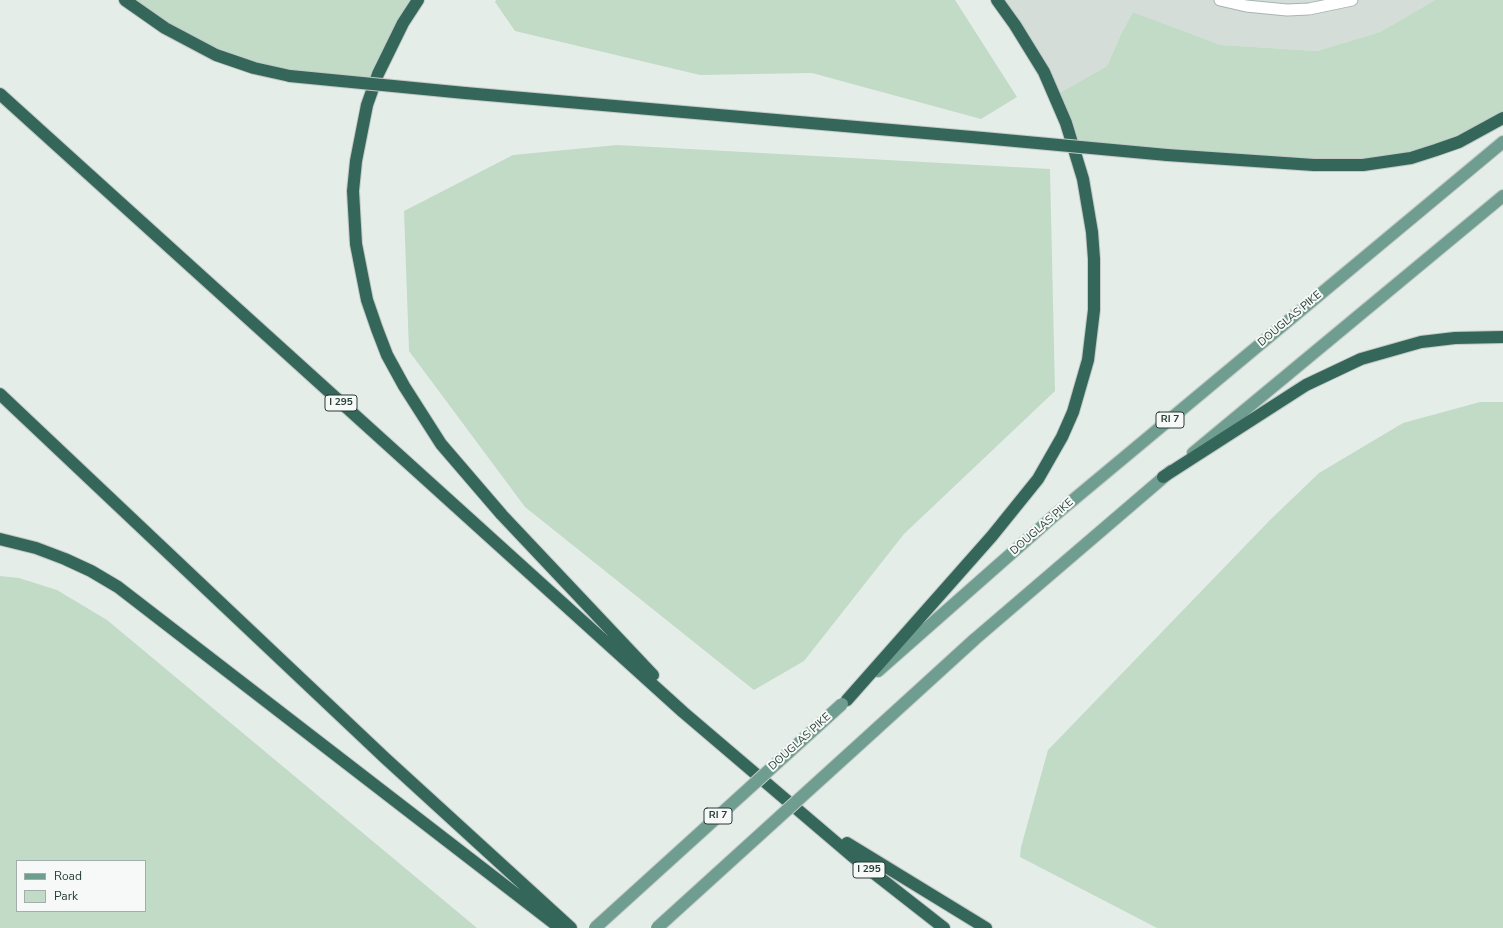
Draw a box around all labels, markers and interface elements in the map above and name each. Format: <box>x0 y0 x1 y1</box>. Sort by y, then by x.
street label: DOUGLAS PIKE <box>1256 289 1324 349</box>
road number: I 295 <box>325 395 357 411</box>
road number: RI 7 <box>1156 412 1184 428</box>
street label: DOUGLAS PIKE <box>1008 496 1076 558</box>
street label: DOUGLAS PIKE <box>766 711 834 773</box>
road number: RI 7 <box>704 808 732 824</box>
legend <box>16 860 146 912</box>
road number: I 295 <box>853 862 885 878</box>
text: Road <box>54 868 82 884</box>
text: Park <box>54 888 78 904</box>

